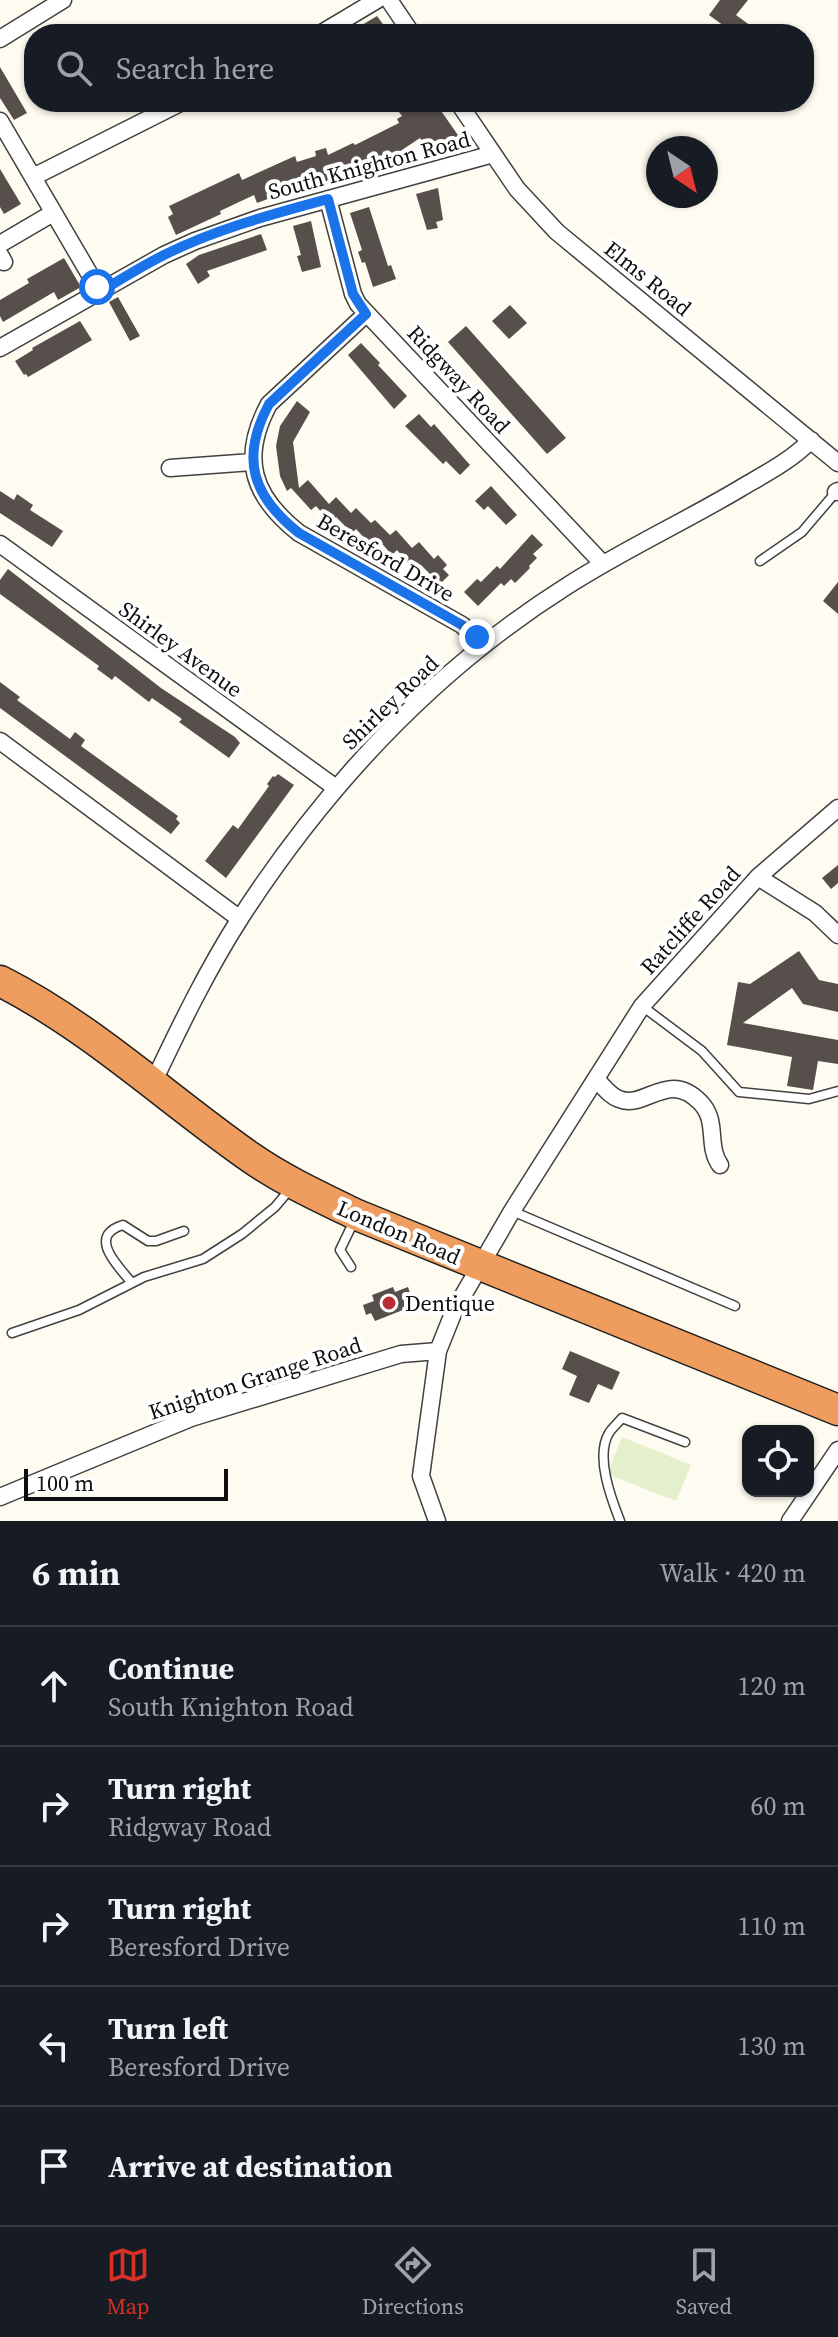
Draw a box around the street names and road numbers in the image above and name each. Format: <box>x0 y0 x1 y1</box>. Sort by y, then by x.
street label: South Knighton Road <box>265 123 474 206</box>
street label: Elms Road <box>598 234 698 323</box>
street label: Ridgway Road <box>401 318 517 440</box>
street label: Beresford Drive <box>312 505 460 609</box>
street label: Shirley Avenue <box>113 594 249 704</box>
street label: Shirley Road <box>335 648 445 756</box>
street label: Ratcliffe Road <box>633 859 747 981</box>
street label: London Road <box>333 1193 466 1272</box>
street label: Knighton Grange Road <box>145 1329 366 1427</box>

